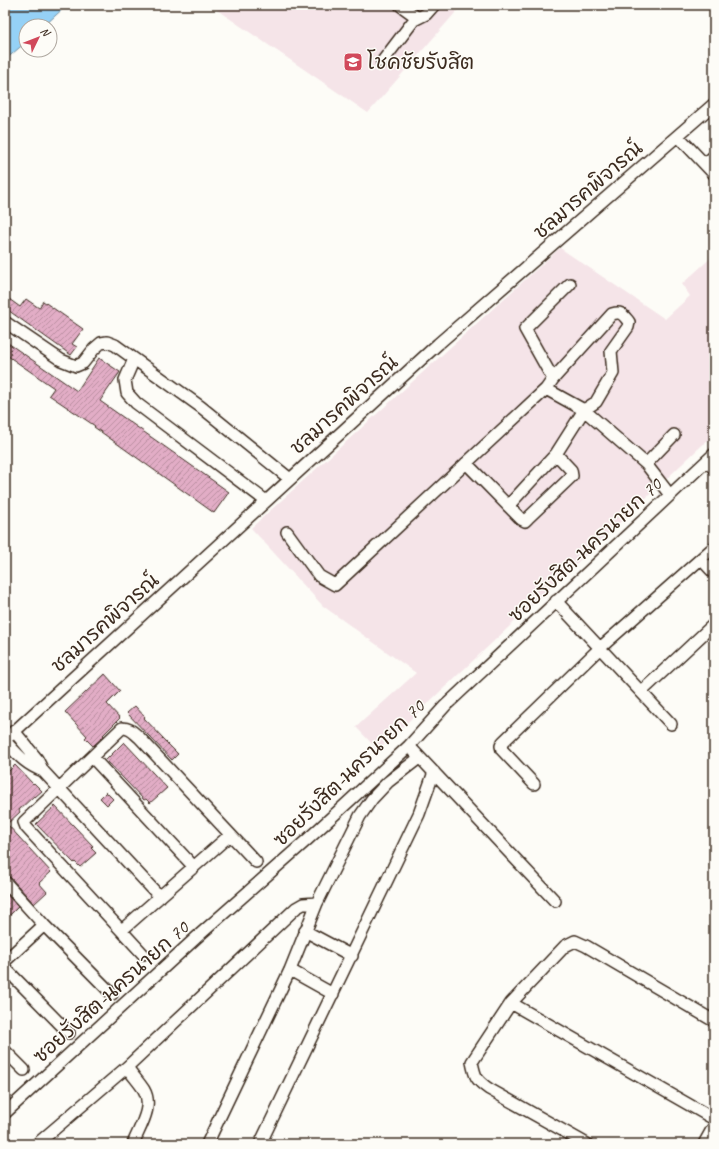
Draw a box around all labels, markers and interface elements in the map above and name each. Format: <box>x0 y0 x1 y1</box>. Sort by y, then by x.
north arrow <box>18 18 58 58</box>
text: N <box>38 24 54 40</box>
place label: โชคชัยรังสิต <box>367 49 474 75</box>
school or university icon: โชคชัยรังสิต <box>342 51 364 73</box>
street label: ชลมารคพิจารณ์ <box>528 135 648 244</box>
street label: ชลมารคพิจารณ์ <box>284 349 403 460</box>
street label: ซอยรังสิต-นครนายก 70 <box>503 471 668 628</box>
street label: ชลมารคพิจารณ์ <box>45 567 164 678</box>
street label: ซอยรังสิต-นครนายก 70 <box>268 693 431 852</box>
street label: ซอยรังสิต-นครนายก 70 <box>28 914 195 1068</box>

